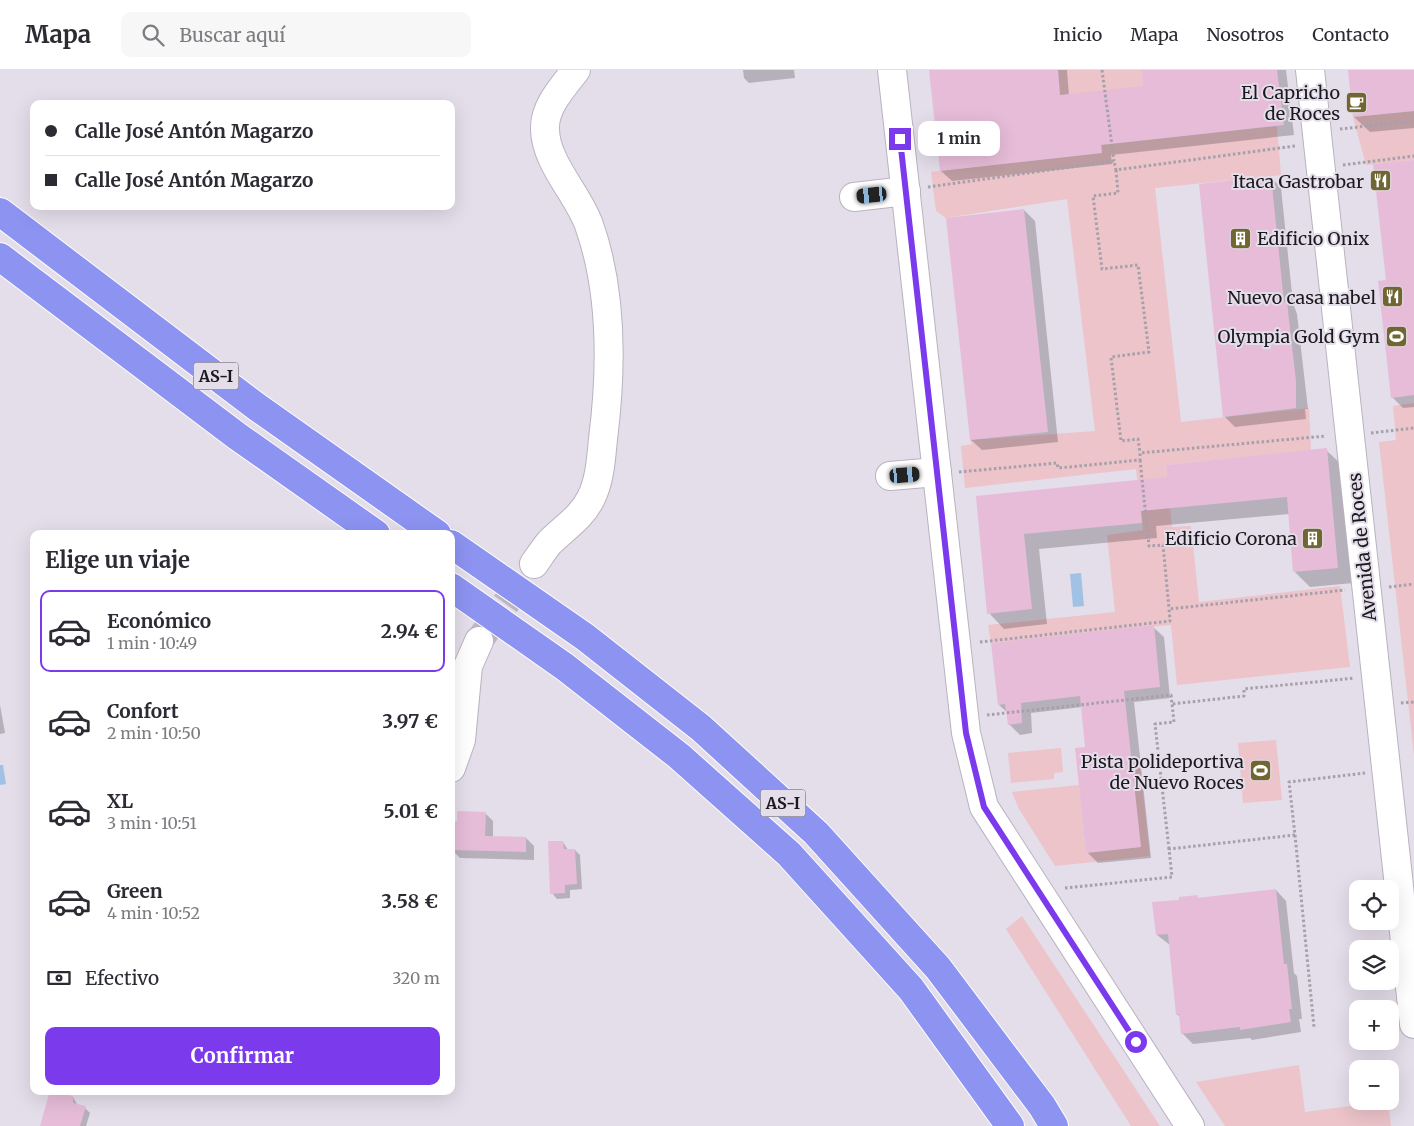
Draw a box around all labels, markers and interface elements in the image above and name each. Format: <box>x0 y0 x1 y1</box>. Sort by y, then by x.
search box <box>121 12 471 57</box>
text: Mapa <box>25 19 91 50</box>
icon: search <box>139 21 167 49</box>
text: Buscar aquí <box>179 23 285 47</box>
text: Inicio <box>1053 23 1102 46</box>
text: Mapa <box>1130 23 1179 46</box>
text: Nosotros <box>1207 23 1284 46</box>
text: Contacto <box>1312 23 1389 46</box>
place label: El Capricho de Roces <box>1241 81 1340 125</box>
cafe icon: El Capricho de Roces <box>1344 90 1368 114</box>
text: Calle José Antón Magarzo <box>75 119 313 143</box>
callout: 1 min <box>918 122 1000 156</box>
route end <box>889 128 911 150</box>
text: 1 min <box>937 128 981 148</box>
text: Calle José Antón Magarzo <box>75 168 313 192</box>
restaurant icon: Itaca Gastrobar <box>1368 169 1392 193</box>
place label: Itaca Gastrobar <box>1233 170 1364 193</box>
car <box>856 186 887 204</box>
building icon: Edificio Onix <box>1229 226 1253 250</box>
place label: Edificio Onix <box>1257 227 1370 250</box>
restaurant icon: Nuevo casa nabel <box>1380 285 1404 309</box>
place label: Nuevo casa nabel <box>1227 286 1376 309</box>
sports icon: Olympia Gold Gym <box>1384 324 1408 348</box>
place label: Olympia Gold Gym <box>1217 325 1380 348</box>
road number: AS-I <box>194 362 238 390</box>
car <box>889 466 920 484</box>
street label: Avenida de Roces <box>1343 472 1381 623</box>
building icon: Edificio Corona <box>1301 526 1325 550</box>
place label: Edificio Corona <box>1165 527 1297 550</box>
text: Elige un viaje <box>45 546 190 574</box>
icon: car <box>47 609 92 654</box>
text: Económico <box>107 609 211 633</box>
text: 2.94 € <box>381 619 438 643</box>
text: 1 min · 10:49 <box>107 633 197 653</box>
icon: car <box>47 699 92 744</box>
text: Confort <box>107 699 179 723</box>
text: 3.97 € <box>382 709 438 733</box>
text: 2 min · 10:50 <box>107 723 201 743</box>
place label: Pista polideportiva de Nuevo Roces <box>1081 750 1244 794</box>
sports icon: Pista polideportiva de Nuevo Roces <box>1248 759 1272 783</box>
icon: car <box>47 789 92 834</box>
text: XL <box>107 789 133 813</box>
road number: AS-I <box>760 790 806 816</box>
text: 5.01 € <box>383 799 438 823</box>
text: 3 min · 10:51 <box>107 813 197 833</box>
icon: car <box>47 879 92 924</box>
text: Green <box>107 879 163 903</box>
map controls <box>1349 880 1399 1110</box>
button: locate <box>1349 880 1399 930</box>
text: 3.58 € <box>381 889 438 913</box>
text: 4 min · 10:52 <box>107 903 200 923</box>
button: layers <box>1349 940 1399 990</box>
icon: cash <box>45 964 73 992</box>
text: Efectivo <box>85 966 159 990</box>
text: 320 m <box>392 968 440 988</box>
button: + <box>1349 1000 1399 1050</box>
button: Confirmar <box>45 1027 440 1085</box>
route start <box>1125 1031 1147 1053</box>
button: − <box>1349 1060 1399 1110</box>

